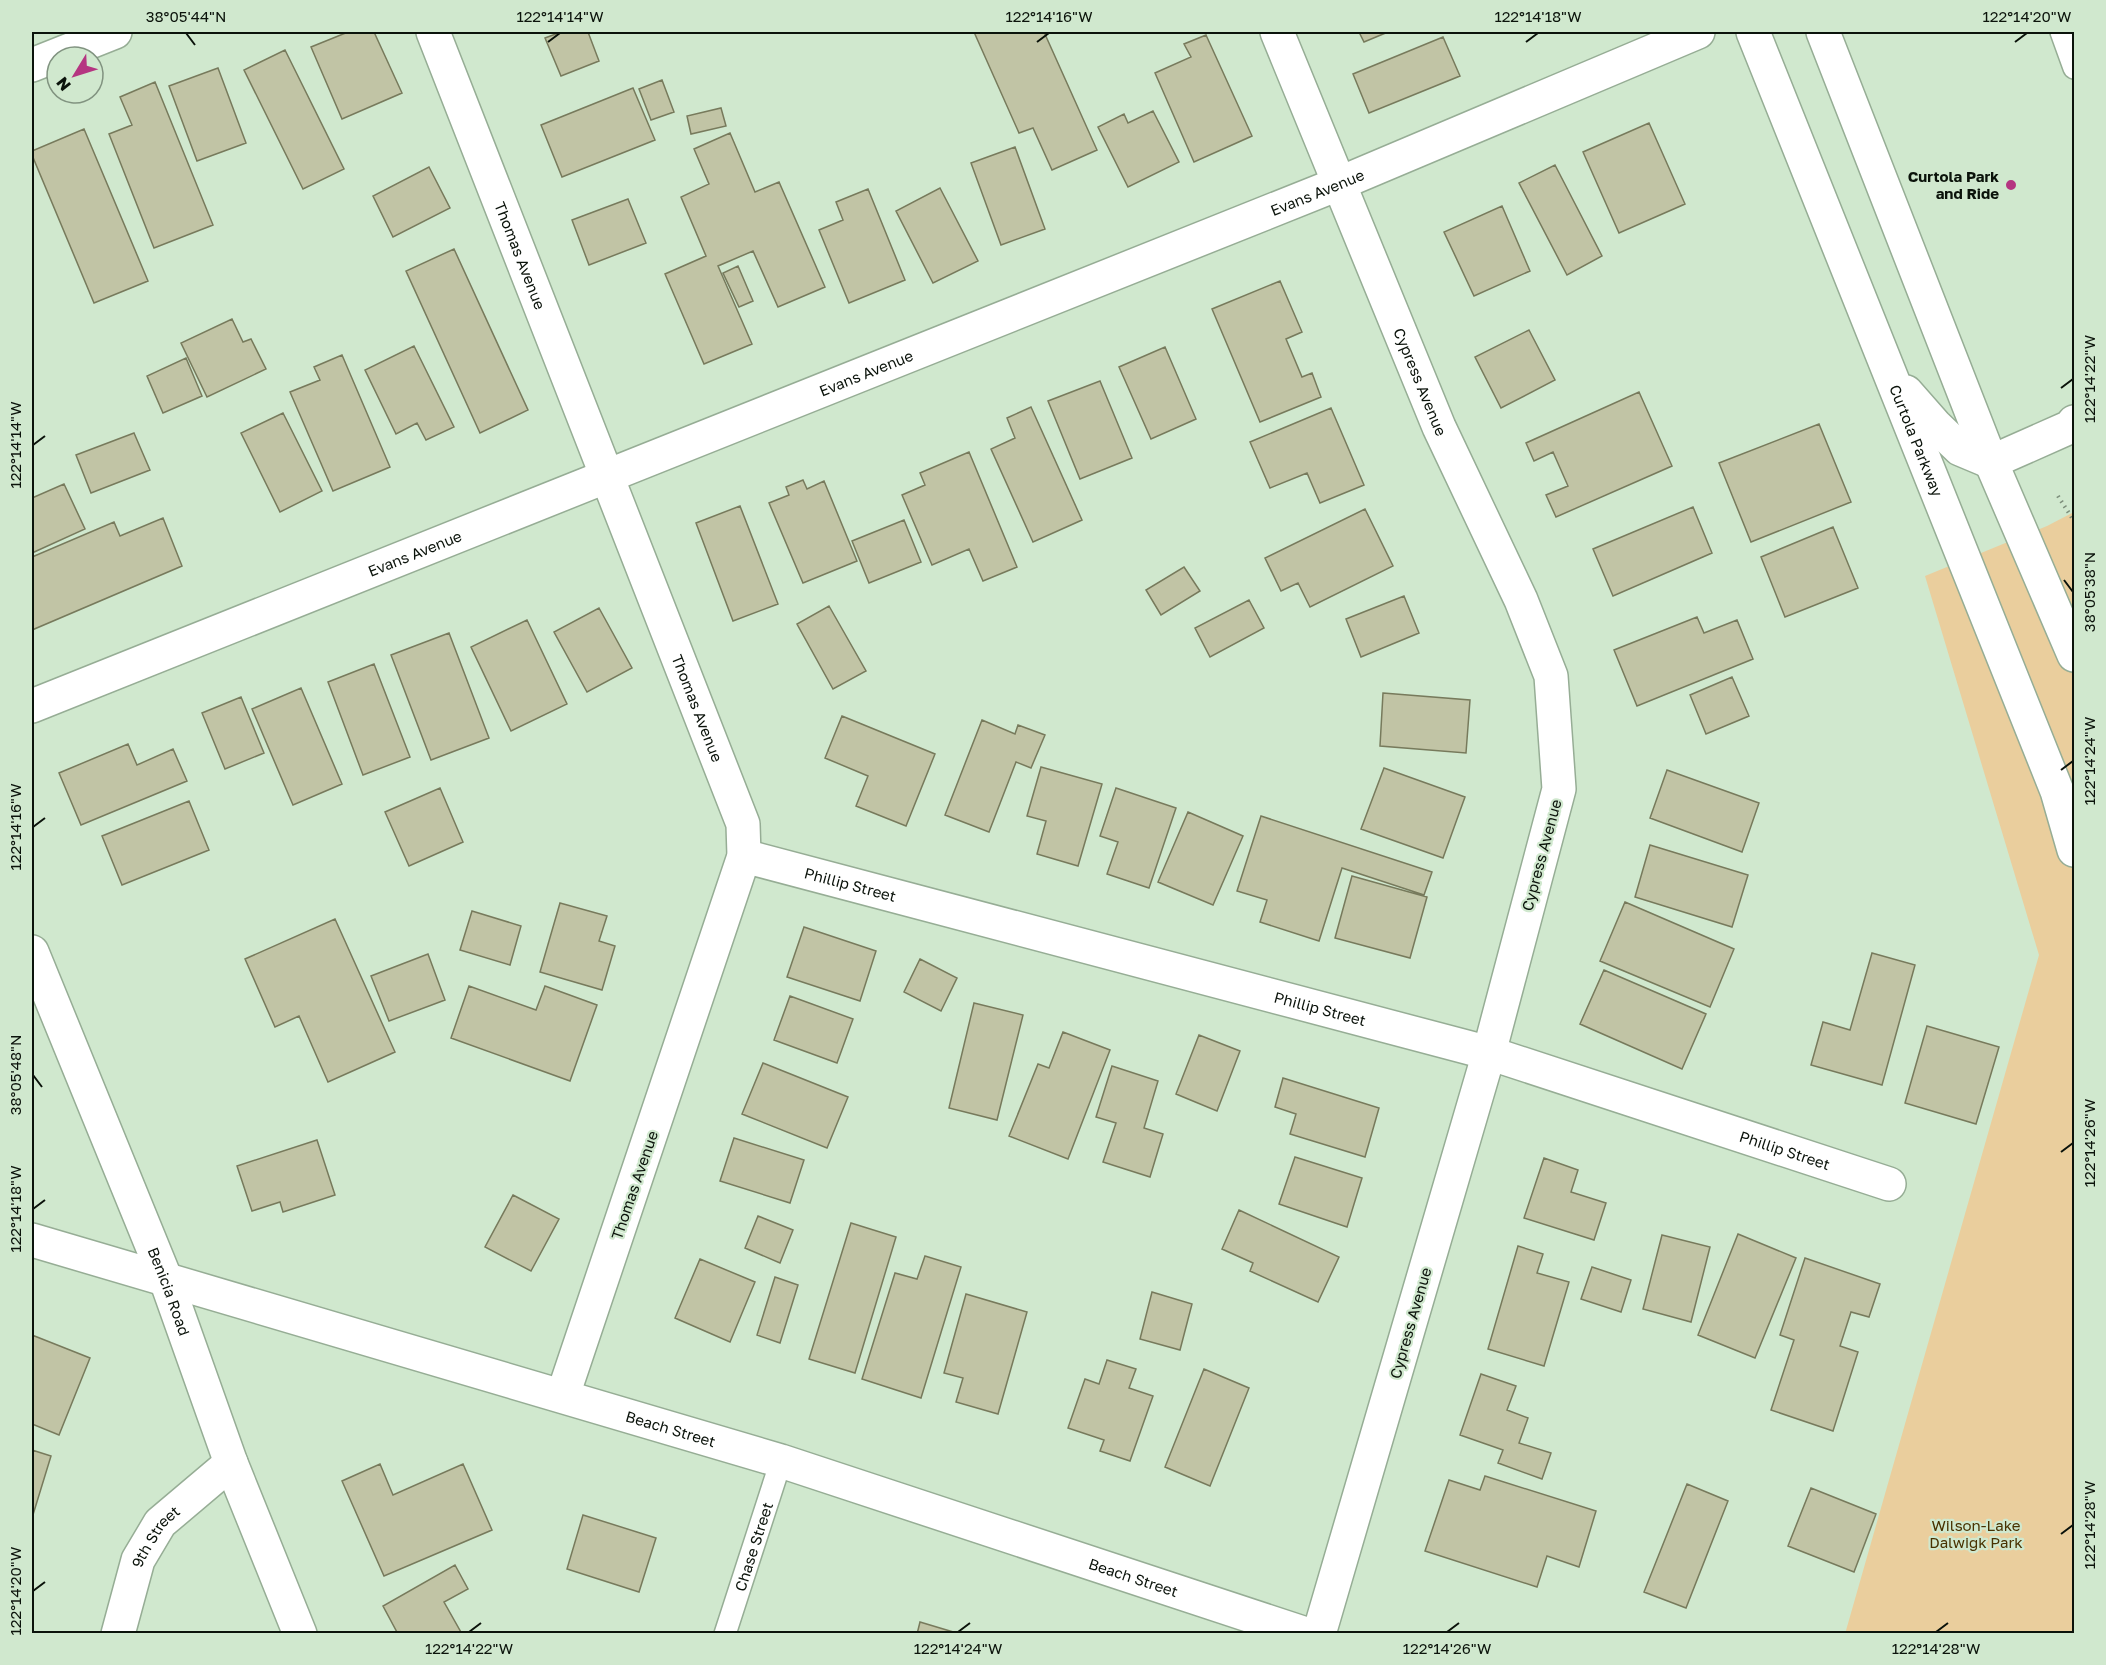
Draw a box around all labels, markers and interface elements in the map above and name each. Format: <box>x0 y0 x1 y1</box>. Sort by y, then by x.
text: 38°05'44"N <box>146 7 226 25</box>
text: 122°14'14"W <box>516 7 604 25</box>
text: 122°14'16"W <box>1005 7 1093 25</box>
text: 122°14'18"W <box>1494 7 1582 25</box>
text: 122°14'20"W <box>1983 7 2071 25</box>
north arrow <box>45 45 105 105</box>
text: N <box>52 73 75 95</box>
street label: Evans Avenue <box>1268 165 1367 219</box>
place label: Curtola Park and Ride <box>1908 167 1999 202</box>
marker: Curtola Park and Ride <box>2004 178 2018 192</box>
street label: Thomas Avenue <box>491 199 550 312</box>
street label: Cypress Avenue <box>1390 325 1451 439</box>
text: 122°14'22"W <box>2080 335 2098 423</box>
street label: Evans Avenue <box>816 346 916 400</box>
street label: Curtola Parkway <box>1886 382 1947 499</box>
text: 122°14'14"W <box>6 401 24 489</box>
street label: Evans Avenue <box>365 526 464 580</box>
text: 38°05'38"N <box>2080 552 2098 632</box>
street label: Thomas Avenue <box>668 652 727 765</box>
text: 122°14'24"W <box>2080 717 2098 805</box>
text: 122°14'16"W <box>6 783 24 871</box>
street label: Cypress Avenue <box>1517 797 1565 913</box>
street label: Phillip Street <box>803 863 898 905</box>
street label: Phillip Street <box>1272 988 1368 1029</box>
text: 38°05'48"N <box>6 1035 24 1115</box>
text: 122°14'26"W <box>2080 1099 2098 1187</box>
street label: Phillip Street <box>1737 1127 1832 1173</box>
street label: Thomas Avenue <box>607 1128 661 1242</box>
text: 122°14'18"W <box>6 1165 24 1253</box>
street label: Benicia Road <box>144 1244 194 1338</box>
street label: Cypress Avenue <box>1386 1265 1435 1381</box>
street label: Beach Street <box>624 1407 718 1450</box>
text: 122°14'28"W <box>2080 1481 2098 1569</box>
street label: Chase Street <box>730 1500 776 1593</box>
street label: 9th Street <box>128 1502 183 1569</box>
park label: Wilson-Lake Dalwigk Park <box>1929 1516 2023 1551</box>
text: 122°14'20"W <box>6 1547 24 1635</box>
street label: Beach Street <box>1087 1554 1180 1600</box>
text: 122°14'22"W <box>425 1639 513 1657</box>
text: 122°14'24"W <box>914 1639 1002 1657</box>
text: 122°14'26"W <box>1403 1639 1491 1657</box>
text: 122°14'28"W <box>1892 1639 1980 1657</box>

